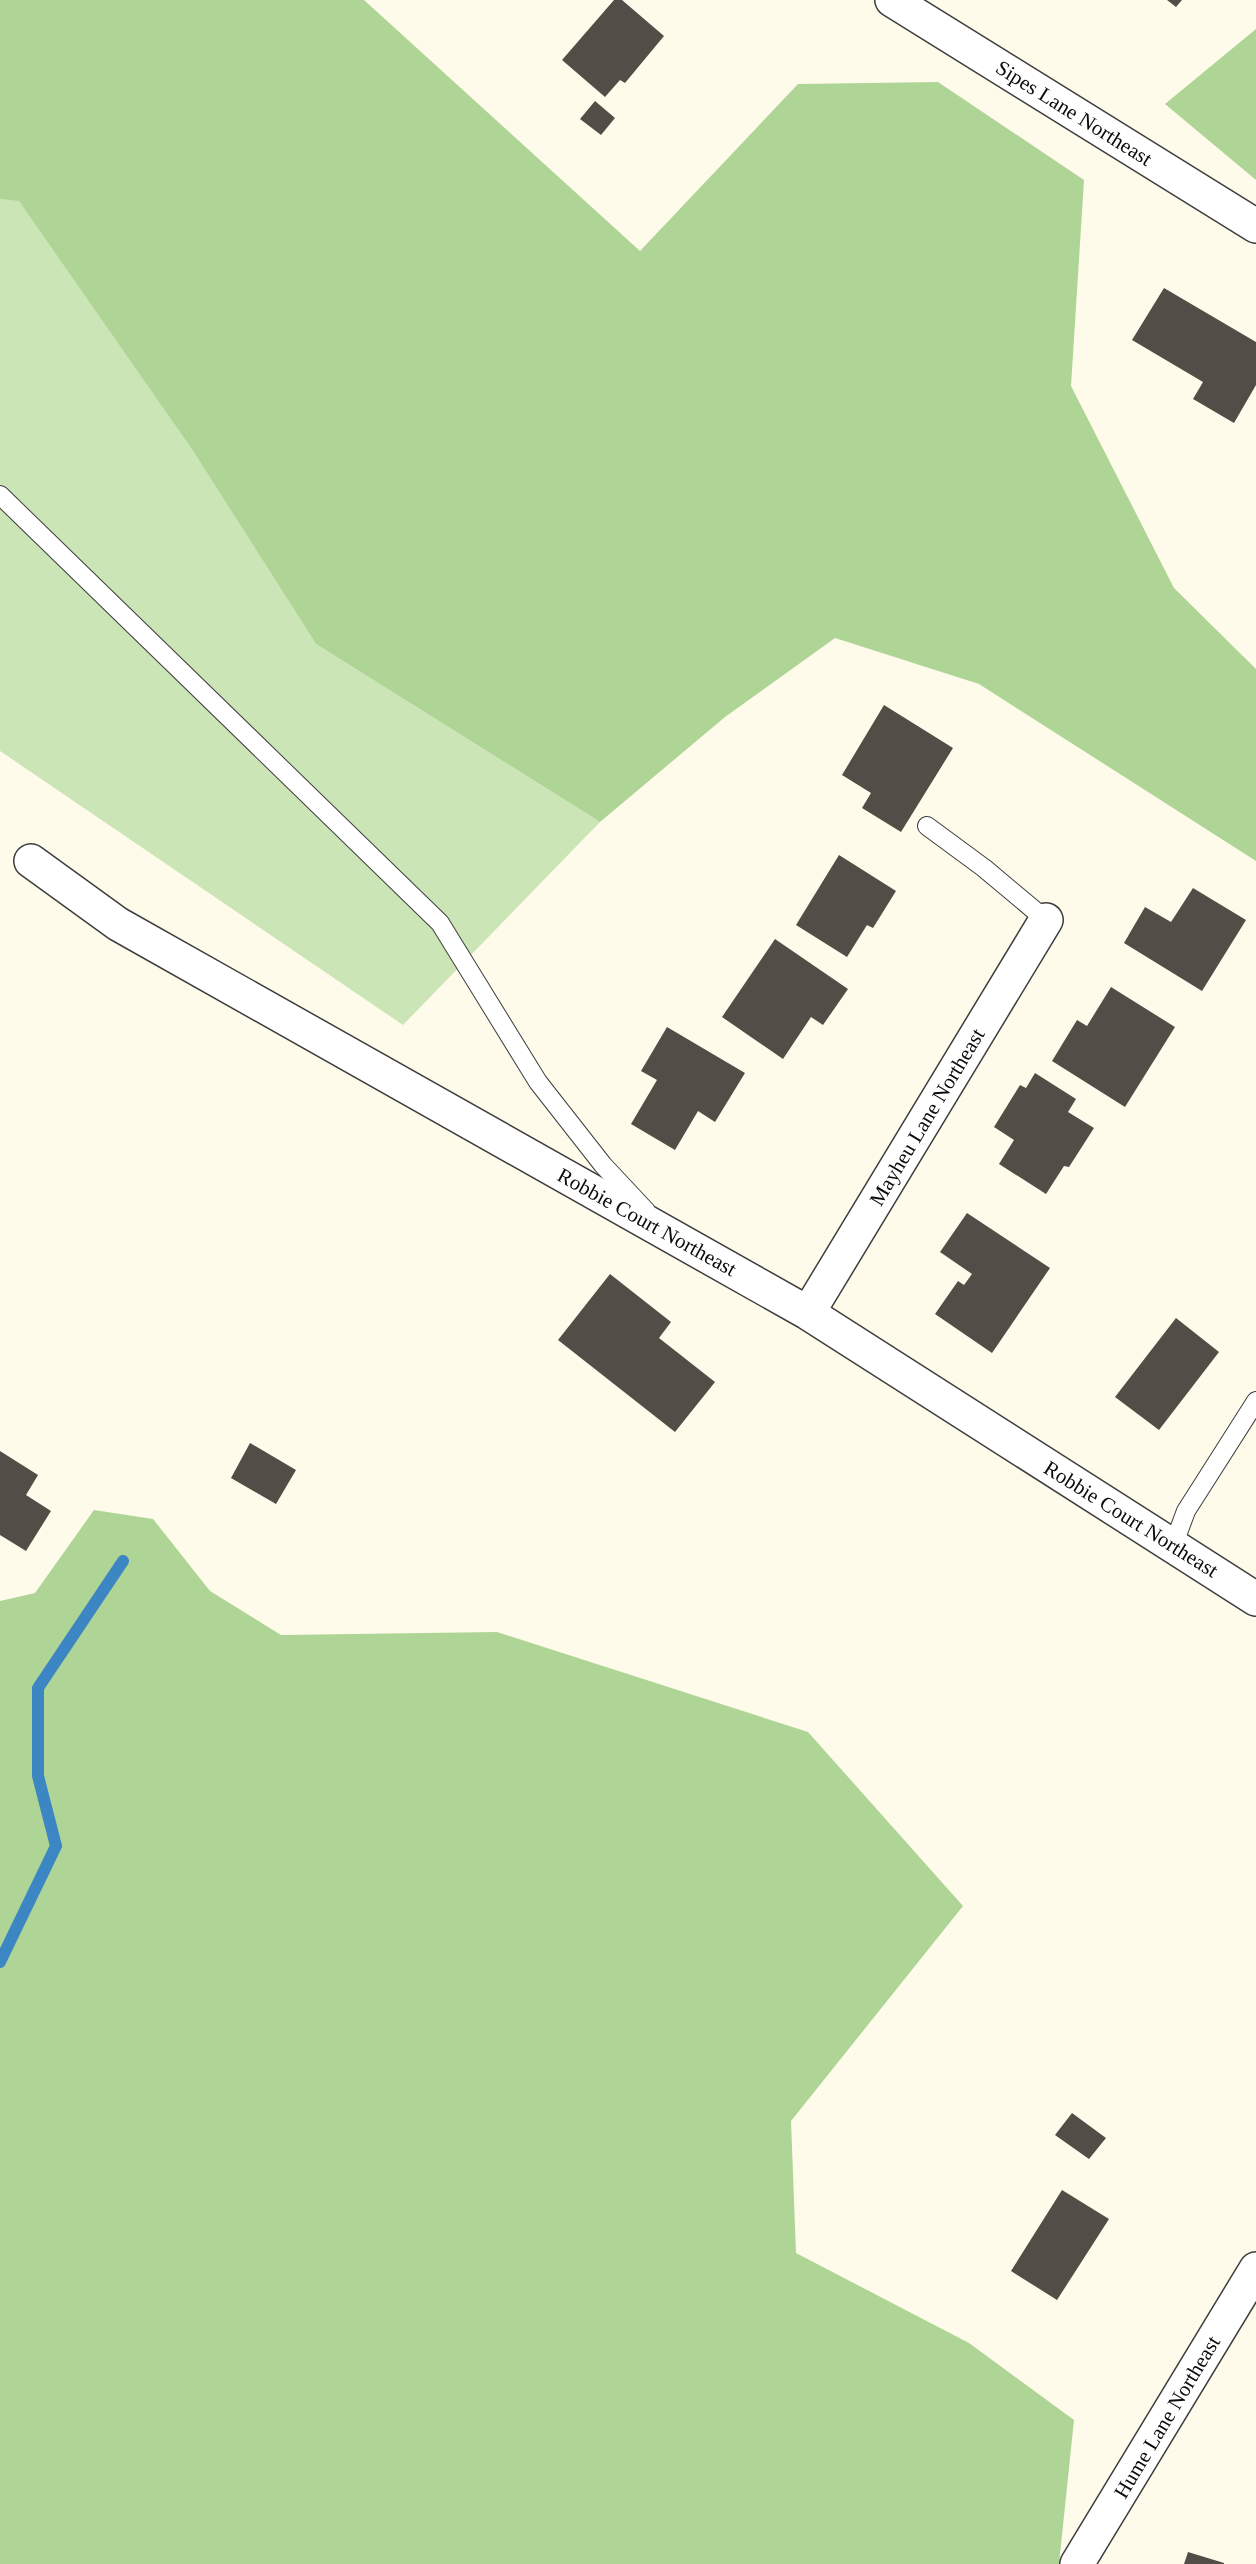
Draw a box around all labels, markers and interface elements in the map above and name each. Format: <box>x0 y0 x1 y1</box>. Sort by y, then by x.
street label: Sipes Lane Northeast <box>991 55 1157 171</box>
street label: Mayheu Lane Northeast <box>864 1024 990 1210</box>
street label: Robbie Court Northeast <box>553 1163 741 1281</box>
street label: Robbie Court Northeast <box>1040 1456 1223 1582</box>
street label: Hume Lane Northeast <box>1109 2331 1225 2503</box>

